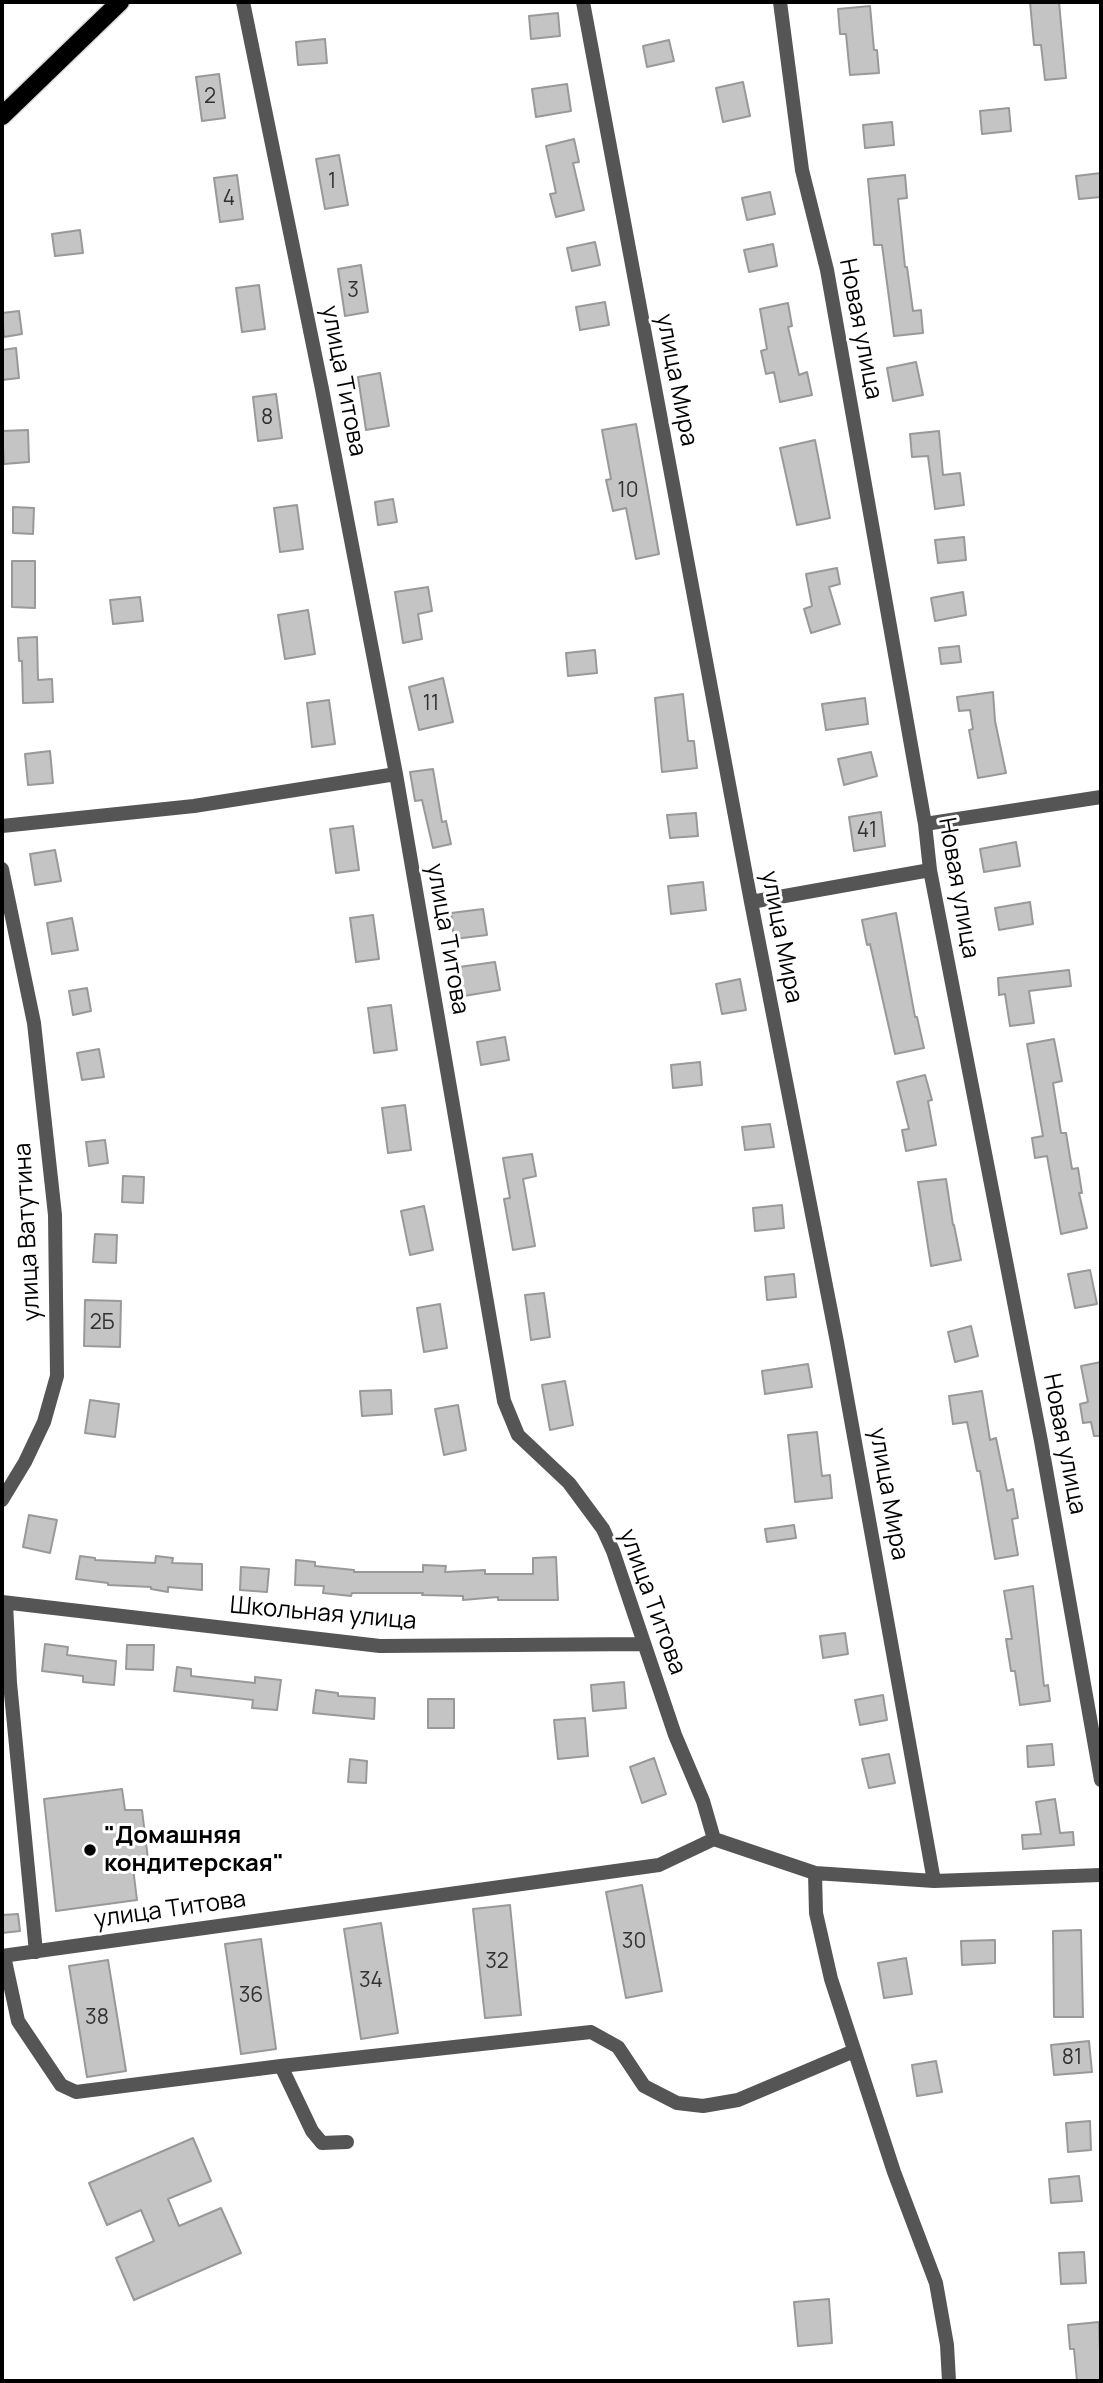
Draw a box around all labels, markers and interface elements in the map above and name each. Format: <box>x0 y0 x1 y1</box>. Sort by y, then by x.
house number: 2 <box>204 84 216 110</box>
house number: 1 <box>328 169 336 195</box>
house number: 4 <box>223 186 235 212</box>
street label: Новая улица <box>832 256 888 402</box>
house number: 3 <box>347 278 359 304</box>
street label: улица Титова <box>314 303 372 459</box>
street label: улица Мира <box>649 311 703 449</box>
house number: 8 <box>261 405 273 431</box>
house number: 10 <box>618 478 638 504</box>
house number: 11 <box>423 691 439 717</box>
street label: Новая улица <box>931 815 985 961</box>
house number: 41 <box>857 818 877 844</box>
street label: улица Титова <box>420 861 474 1017</box>
street label: улица Мира <box>754 868 808 1006</box>
street label: улица Ватутина <box>9 1142 47 1322</box>
house number: 2Б <box>90 1310 114 1336</box>
street label: Новая улица <box>1036 1371 1092 1517</box>
street label: улица Мира <box>862 1426 914 1562</box>
street label: улица Титова <box>612 1525 692 1679</box>
street label: Школьная улица <box>228 1591 418 1637</box>
place label: "Домашняя кондитерская" <box>104 1822 284 1878</box>
marker: "Домашняя кондитерская" <box>82 1842 98 1858</box>
street label: улица Титова <box>92 1885 248 1935</box>
house number: 30 <box>622 1929 646 1955</box>
house number: 32 <box>485 1949 509 1975</box>
house number: 34 <box>359 1968 383 1994</box>
house number: 36 <box>239 1983 263 2009</box>
house number: 38 <box>85 2005 109 2031</box>
house number: 81 <box>1062 2045 1082 2071</box>

